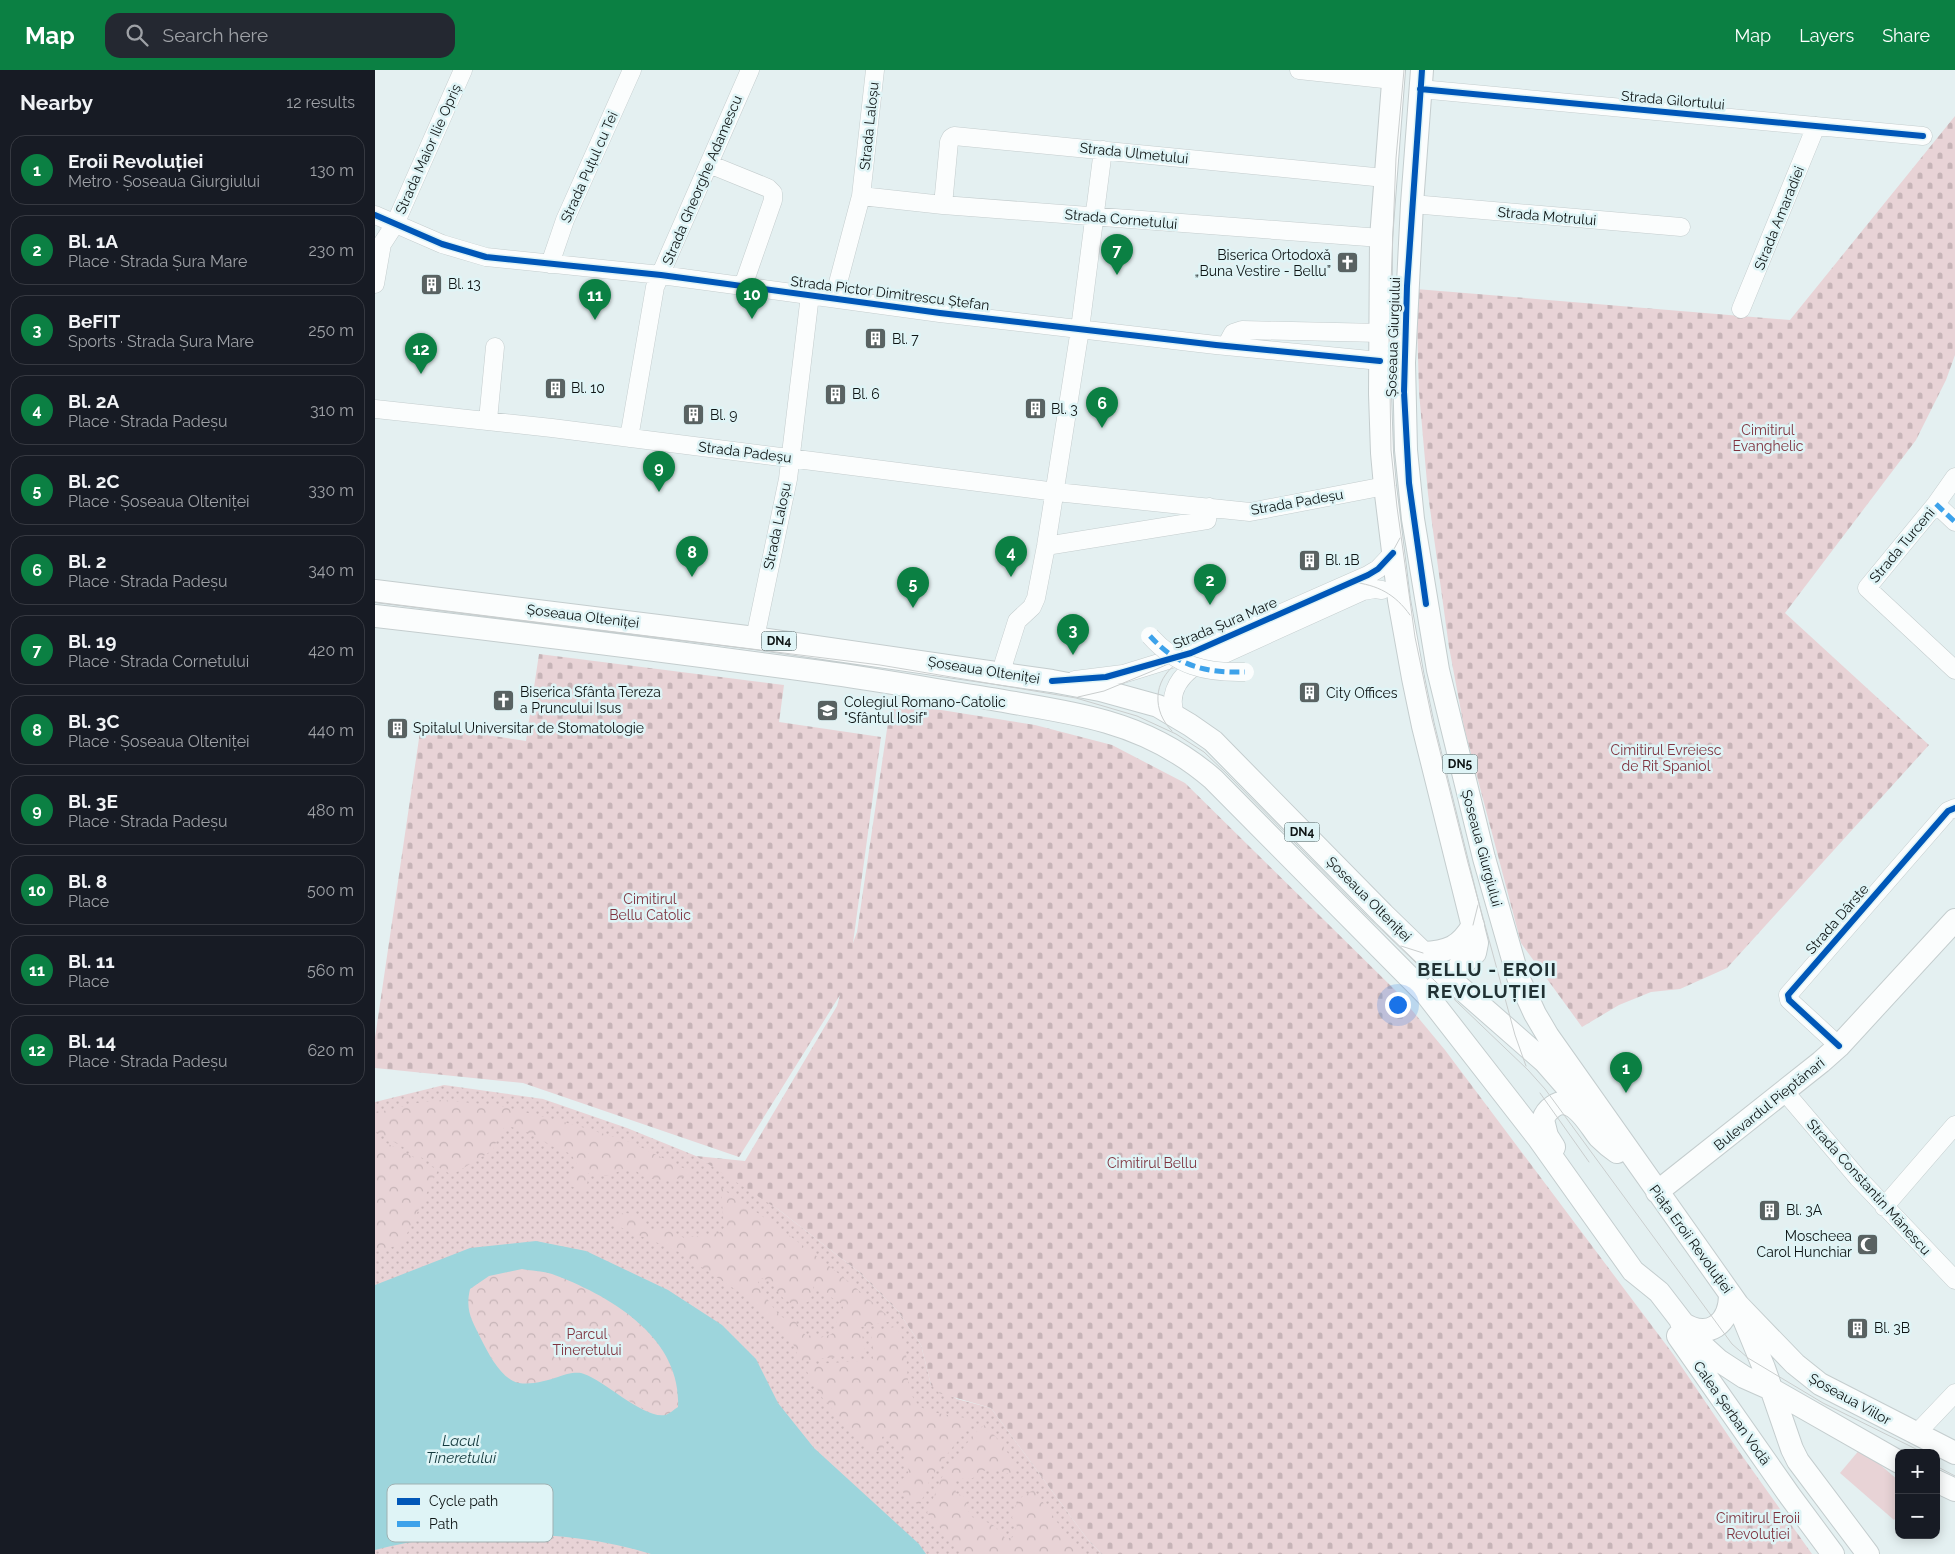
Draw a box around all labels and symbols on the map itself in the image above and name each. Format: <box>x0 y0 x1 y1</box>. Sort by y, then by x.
street label: Strada Maior Ilie Opriș <box>392 81 464 217</box>
street label: Strada Laloșu <box>856 81 882 171</box>
street label: Strada Gilortului <box>1621 88 1725 112</box>
street label: Strada Gheorghe Adamescu <box>659 93 745 267</box>
street label: Strada Puțul cu Tei <box>557 109 621 225</box>
street label: Strada Ulmetului <box>1079 139 1189 167</box>
street label: Strada Amaradiei <box>1751 164 1807 272</box>
street label: Strada Motrului <box>1497 204 1597 228</box>
street label: Strada Cornetului <box>1064 206 1178 232</box>
pin: 7 <box>1101 234 1133 275</box>
place label: Biserica Ortodoxă „Buna Vestire - Bellu” <box>1195 247 1331 279</box>
church icon: Biserica Ortodoxă „Buna Vestire - Bellu” <box>1335 251 1359 275</box>
building icon: Bl. 13 <box>420 272 444 296</box>
street label: Strada Pictor Dimitrescu Ștefan <box>790 273 990 313</box>
place label: Bl. 13 <box>448 276 481 292</box>
street label: Șoseaua Giurgiului <box>1383 277 1403 397</box>
pin: 10 <box>736 278 768 319</box>
pin: 11 <box>579 279 611 320</box>
building icon: Bl. 7 <box>864 327 888 351</box>
place label: Bl. 7 <box>892 331 919 347</box>
pin: 12 <box>405 333 437 374</box>
building icon: Bl. 10 <box>543 376 567 400</box>
place label: Bl. 10 <box>571 380 605 396</box>
building icon: Bl. 6 <box>824 382 848 406</box>
place label: Bl. 6 <box>852 386 880 402</box>
pin: 6 <box>1086 387 1118 428</box>
building icon: Bl. 3 <box>1023 397 1047 421</box>
place label: Bl. 3 <box>1051 401 1078 417</box>
building icon: Bl. 9 <box>682 403 706 427</box>
place label: Bl. 9 <box>710 407 738 423</box>
park label: Cimitirul Evanghelic <box>1733 422 1804 454</box>
street label: Strada Padeșu <box>697 438 793 466</box>
pin: 9 <box>643 451 675 492</box>
street label: Strada Laloșu <box>760 481 794 571</box>
street label: Strada Padeșu <box>1249 486 1345 518</box>
street label: Strada Turceni <box>1866 504 1938 586</box>
pin: 8 <box>676 536 708 577</box>
pin: 4 <box>995 536 1027 577</box>
building icon: Bl. 1B <box>1297 548 1321 572</box>
place label: Bl. 1B <box>1325 552 1360 568</box>
pin: 2 <box>1194 564 1226 605</box>
pin: 5 <box>897 567 929 608</box>
street label: Strada Șura Mare <box>1171 594 1279 652</box>
street label: Șoseaua Olteniței <box>526 601 640 631</box>
pin: 3 <box>1057 614 1089 655</box>
road number: DN4 <box>761 632 797 650</box>
street label: Șoseaua Olteniței <box>927 653 1041 687</box>
building icon: City Offices <box>1298 681 1322 705</box>
place label: Biserica Sfânta Tereza a Pruncului Isus <box>520 684 661 716</box>
place label: City Offices <box>1326 685 1398 701</box>
church icon: Biserica Sfânta Tereza a Pruncului Isus <box>492 688 516 712</box>
place label: Colegiul Romano-Catolic "Sfântul Iosif" <box>844 694 1006 726</box>
school or university icon: Colegiul Romano-Catolic "Sfântul Iosif" <box>816 698 840 722</box>
building icon: Spitalul Universitar de Stomatologie <box>385 716 409 740</box>
place label: Spitalul Universitar de Stomatologie <box>413 720 644 736</box>
park label: Cimitirul Evreiesc de Rit Spaniol <box>1611 742 1722 774</box>
road number: DN5 <box>1443 754 1477 774</box>
street label: Șoseaua Giurgiului <box>1459 788 1505 908</box>
road number: DN4 <box>1285 822 1319 842</box>
street label: Șoseaua Olteniței <box>1323 853 1415 945</box>
street label: Strada Dârste <box>1802 881 1872 957</box>
park label: Cimitirul Bellu Catolic <box>609 891 691 923</box>
district label: BELLU - EROII REVOLUȚIEI <box>1417 958 1557 1002</box>
your location <box>1385 992 1411 1018</box>
pin: 1 <box>1610 1052 1642 1093</box>
street label: Bulevardul Pieptănari <box>1710 1054 1828 1154</box>
street label: Strada Constantin Mănescu <box>1804 1116 1934 1258</box>
park label: Cimitirul Bellu <box>1107 1155 1197 1171</box>
street label: Piața Eroii Revoluției <box>1646 1182 1736 1296</box>
building icon: Bl. 3A <box>1758 1198 1782 1222</box>
place label: Bl. 3A <box>1786 1202 1823 1218</box>
place label: Moscheea Carol Hunchiar <box>1757 1228 1852 1260</box>
mosque icon: Moscheea Carol Hunchiar <box>1856 1232 1880 1256</box>
building icon: Bl. 3B <box>1846 1316 1870 1340</box>
place label: Bl. 3B <box>1874 1320 1910 1336</box>
park label: Parcul Tineretului <box>553 1326 622 1358</box>
street label: Calea Șerban Vodă <box>1690 1358 1774 1468</box>
street label: Șoseaua Viilor <box>1806 1370 1894 1428</box>
water label: Lacul Tineretului <box>426 1432 497 1467</box>
legend <box>387 1484 553 1542</box>
text: Cycle path <box>429 1493 498 1509</box>
park label: Cimitirul Eroii Revoluției <box>1716 1510 1800 1542</box>
text: Path <box>429 1516 458 1532</box>

